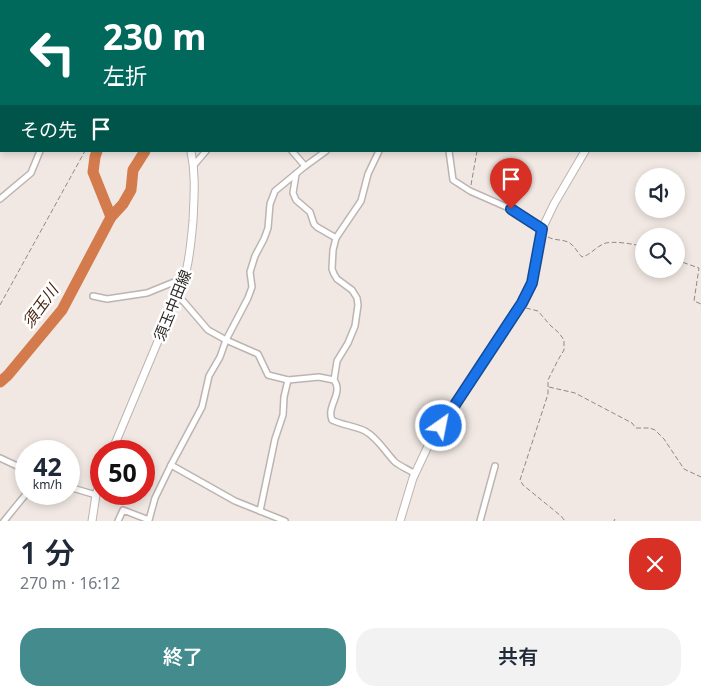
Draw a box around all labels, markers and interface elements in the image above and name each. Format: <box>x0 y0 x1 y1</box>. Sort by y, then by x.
text: 230 m <box>103 13 206 60</box>
icon: left <box>20 20 85 85</box>
text: 左折 <box>103 60 147 90</box>
icon: arrive <box>87 115 115 143</box>
text: その先 <box>20 117 77 143</box>
pin <box>490 158 532 209</box>
icon: arrive <box>497 165 525 193</box>
map controls <box>635 168 685 278</box>
button: sound <box>635 168 685 218</box>
button: search <box>635 228 685 278</box>
street label: 須玉中田線 <box>149 266 195 344</box>
water label: 須玉川 <box>17 279 64 332</box>
position arrow <box>414 399 466 451</box>
speed limit sign: 50 <box>90 440 155 505</box>
text: 42 <box>33 449 62 483</box>
text: km/h <box>33 476 62 493</box>
text: 1 分 <box>20 532 75 573</box>
button: close <box>629 538 681 590</box>
text: 270 m · 16:12 <box>20 572 120 594</box>
button: 終了 <box>20 628 346 686</box>
button: 共有 <box>356 628 681 686</box>

